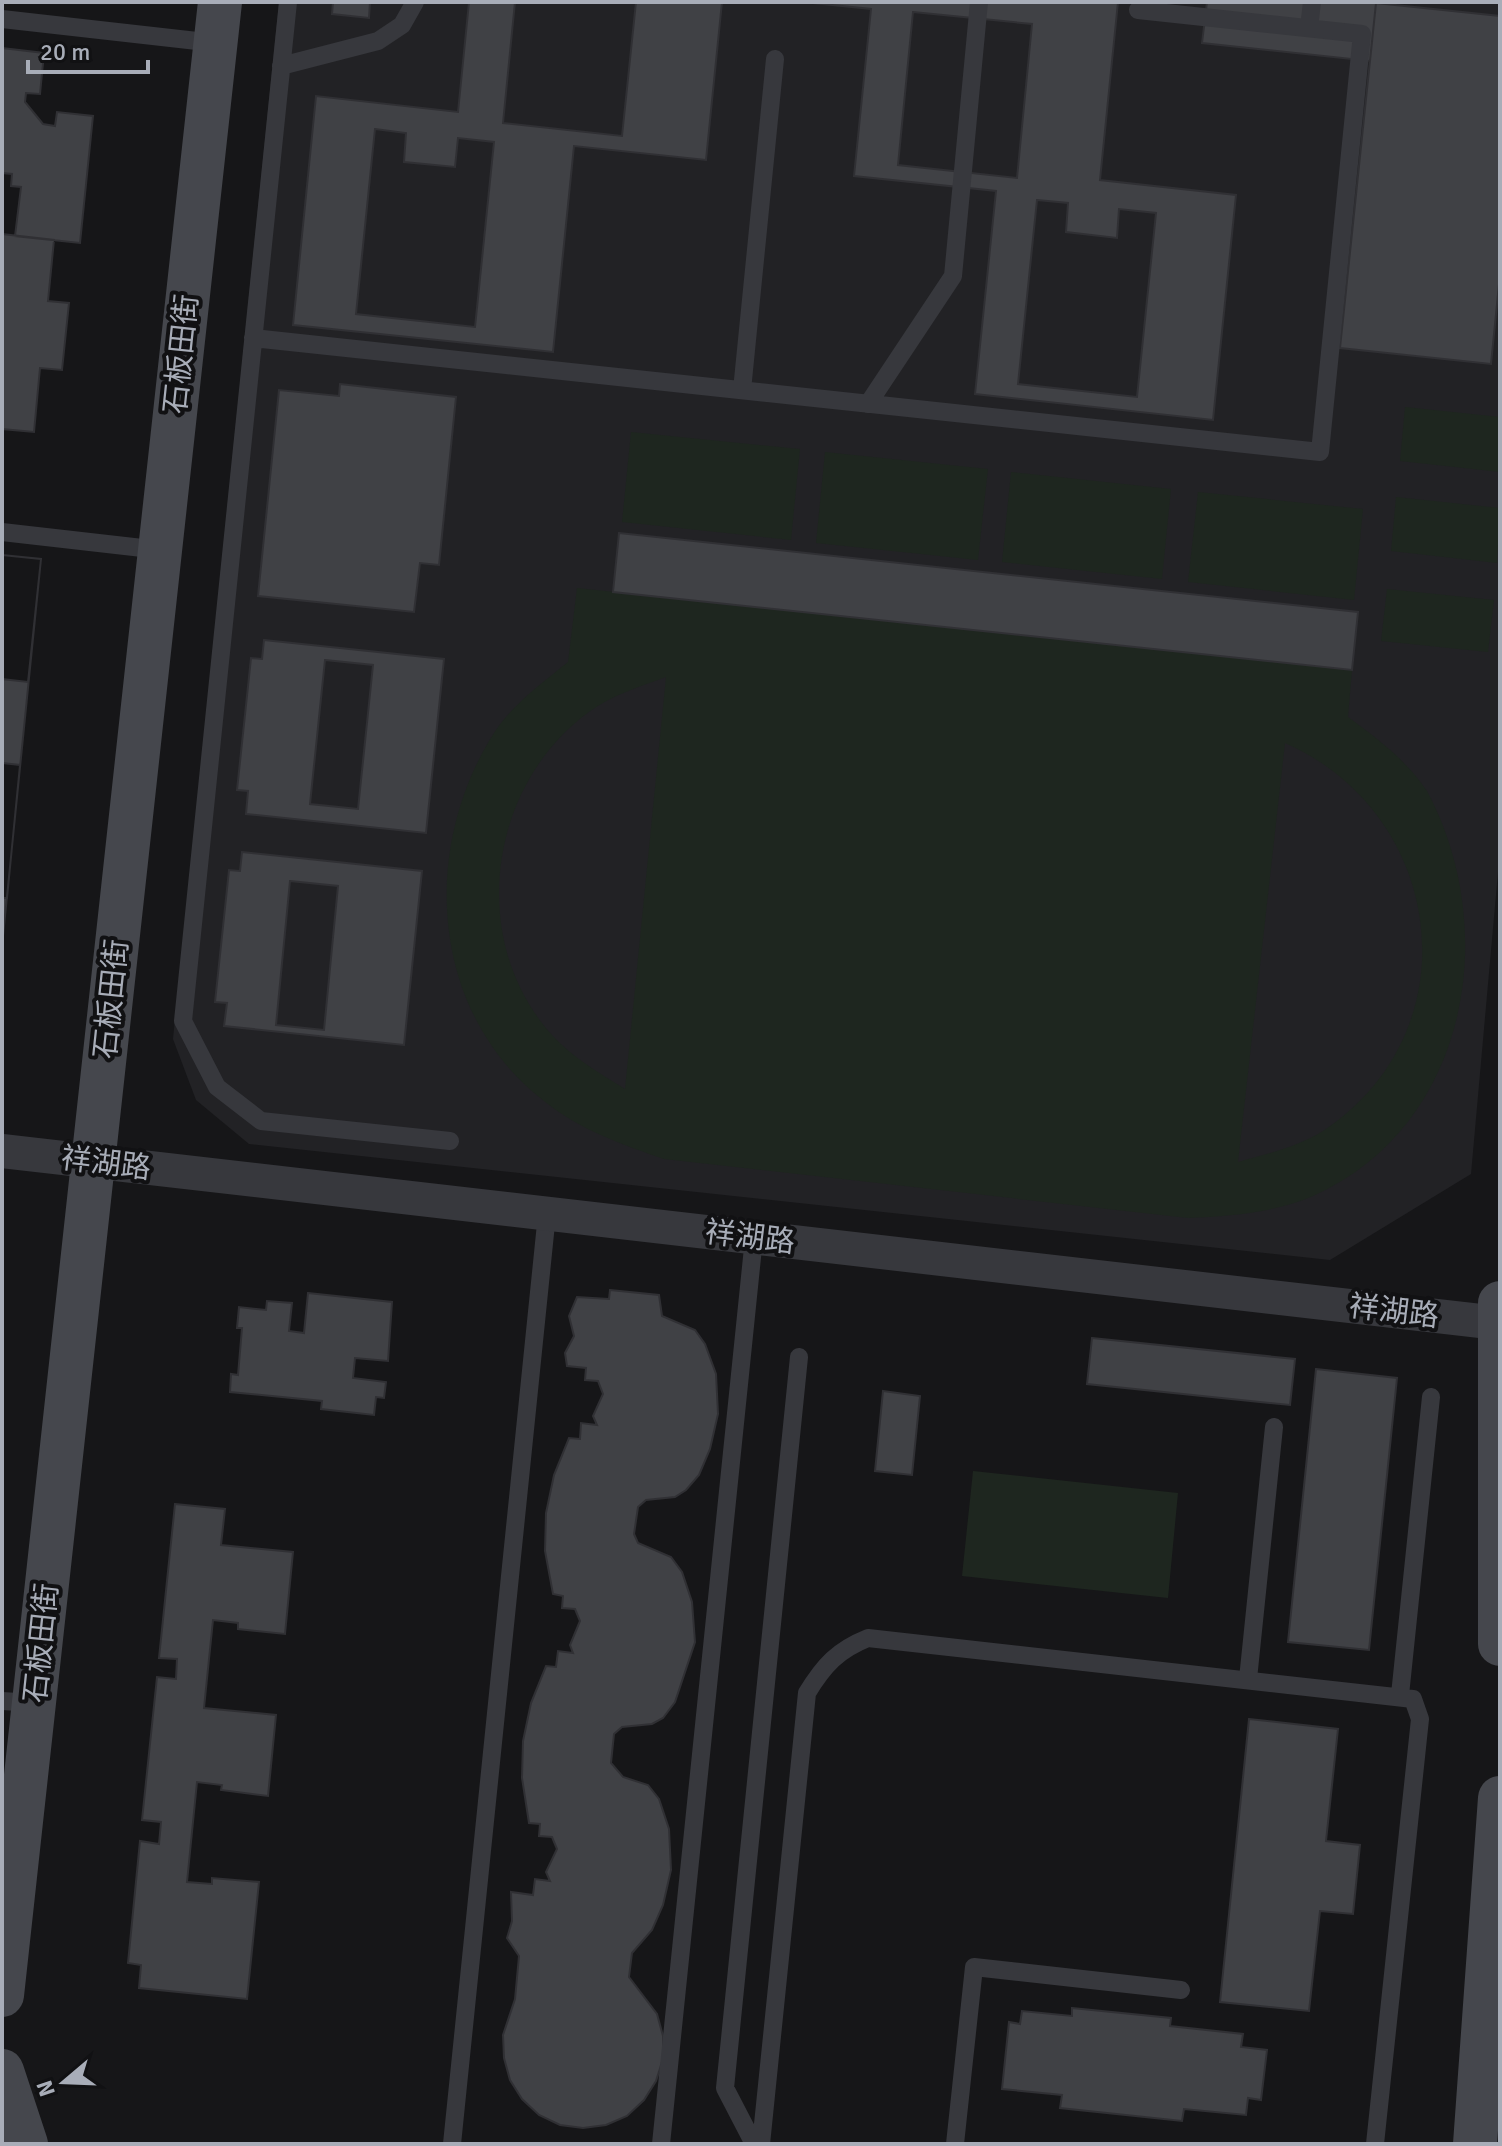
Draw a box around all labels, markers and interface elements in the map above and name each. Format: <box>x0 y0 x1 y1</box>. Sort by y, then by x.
scale bar <box>28 24 148 74</box>
text: 20 m <box>40 37 90 67</box>
street label: 石板田街 <box>157 292 206 416</box>
street label: 石板田街 <box>87 937 136 1061</box>
street label: 祥湖路 <box>59 1140 153 1187</box>
street label: 祥湖路 <box>703 1214 797 1261</box>
street label: 祥湖路 <box>1347 1288 1441 1335</box>
street label: 石板田街 <box>17 1581 66 1705</box>
north arrow <box>24 2042 104 2122</box>
text: N <box>30 2077 61 2100</box>

